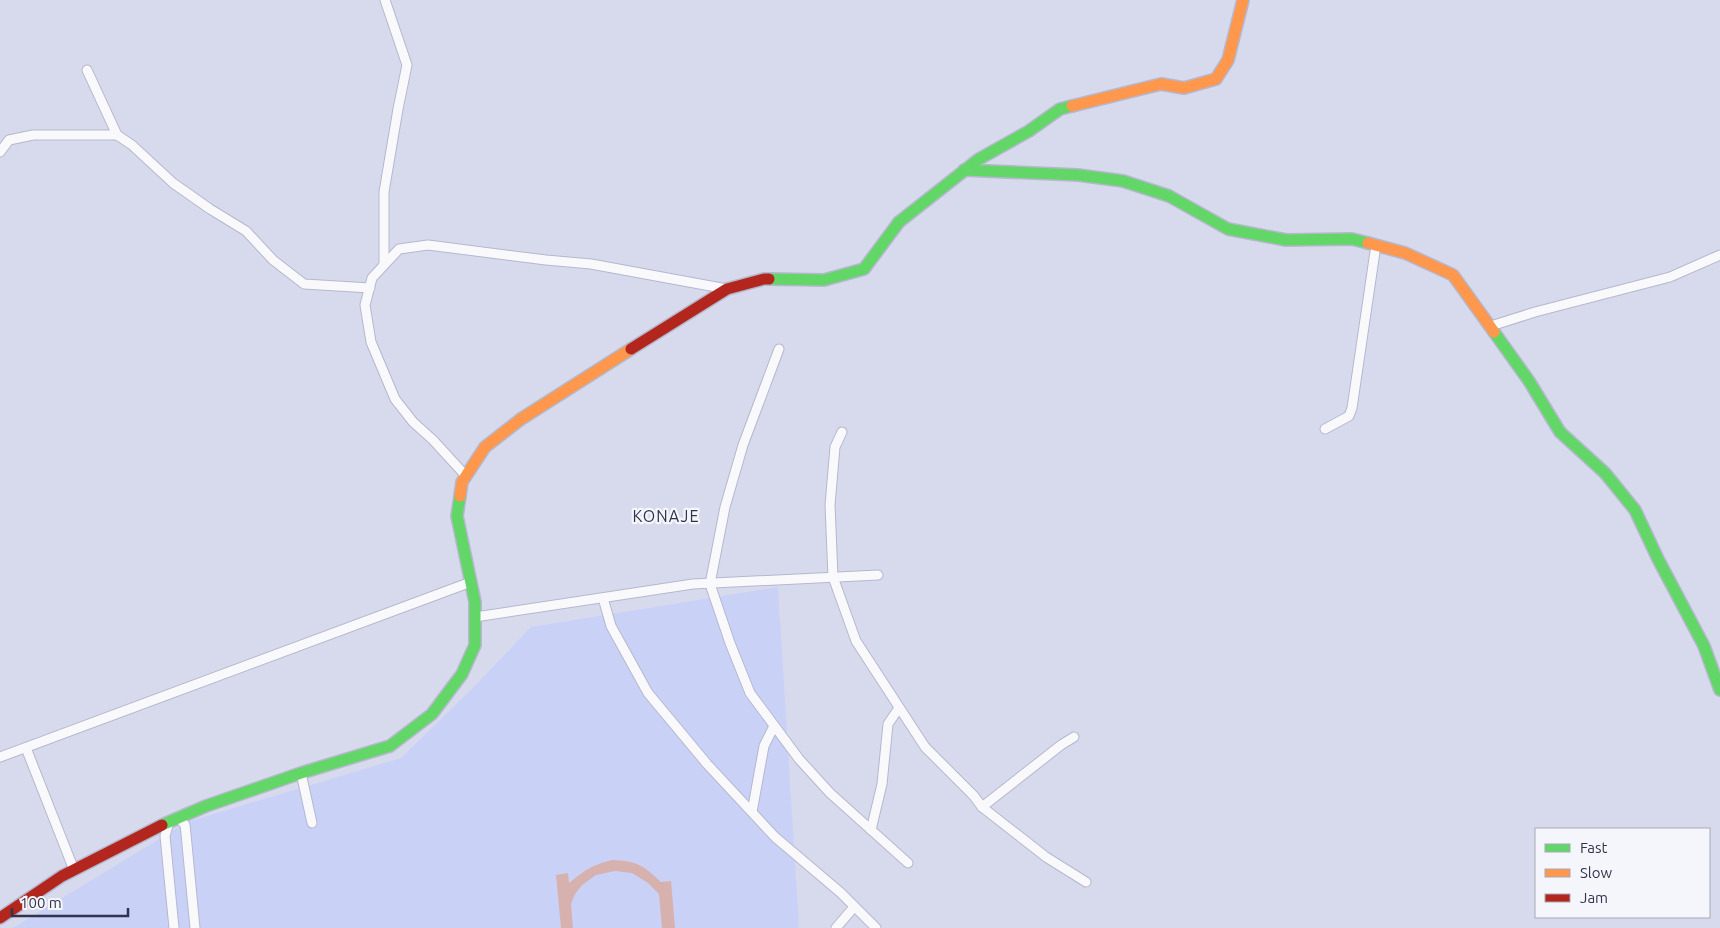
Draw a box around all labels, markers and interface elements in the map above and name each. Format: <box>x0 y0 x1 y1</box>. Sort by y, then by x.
district label: KONAJE <box>633 507 699 525</box>
legend <box>1535 828 1710 918</box>
text: Fast <box>1580 839 1608 856</box>
text: Slow <box>1580 864 1613 881</box>
scale bar <box>12 886 129 918</box>
text: Jam <box>1580 889 1608 906</box>
text: 100 m <box>20 894 62 911</box>

